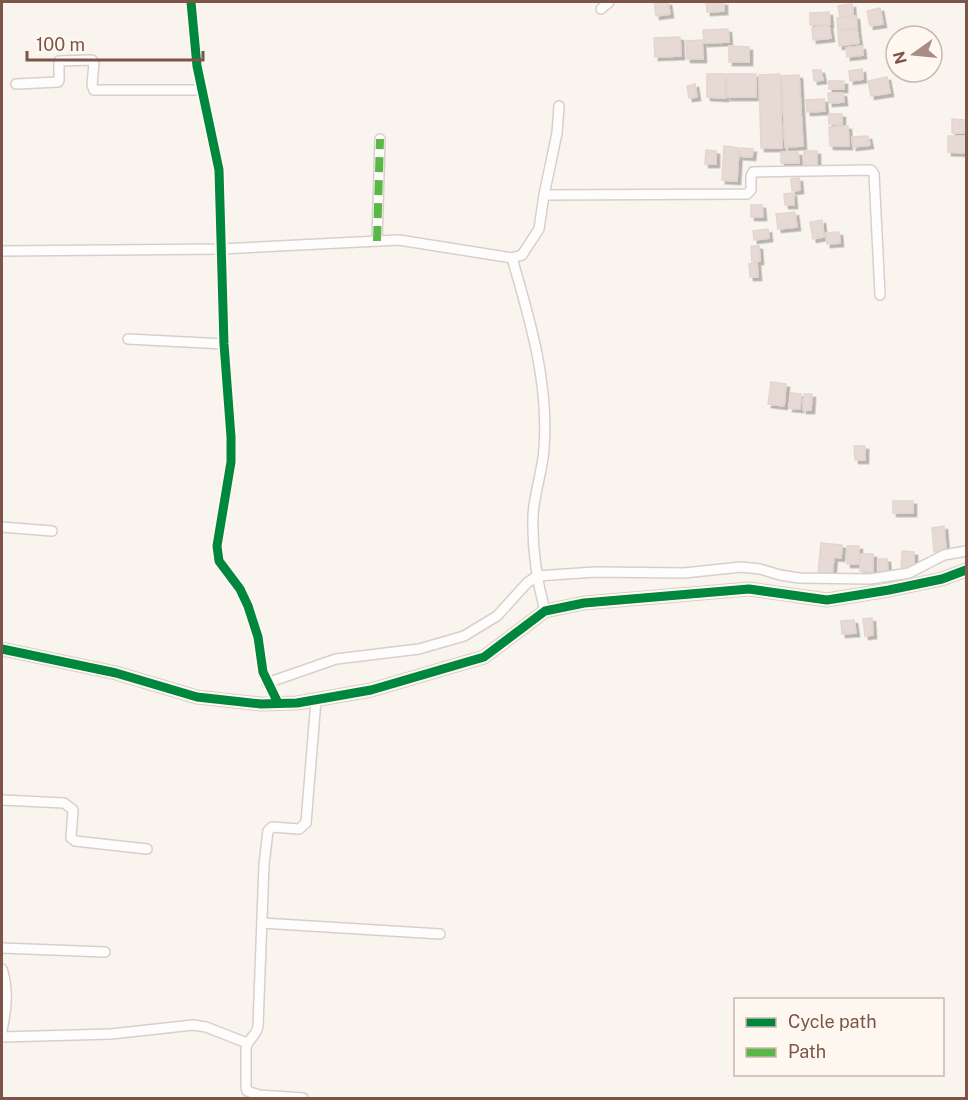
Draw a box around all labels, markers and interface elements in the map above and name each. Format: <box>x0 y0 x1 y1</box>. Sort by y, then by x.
scale bar <box>27 24 202 62</box>
north arrow <box>884 24 944 84</box>
text: 100 m <box>36 34 85 55</box>
text: N <box>889 49 911 66</box>
legend <box>734 998 944 1076</box>
text: Cycle path <box>788 1011 877 1032</box>
text: Path <box>788 1041 826 1062</box>

